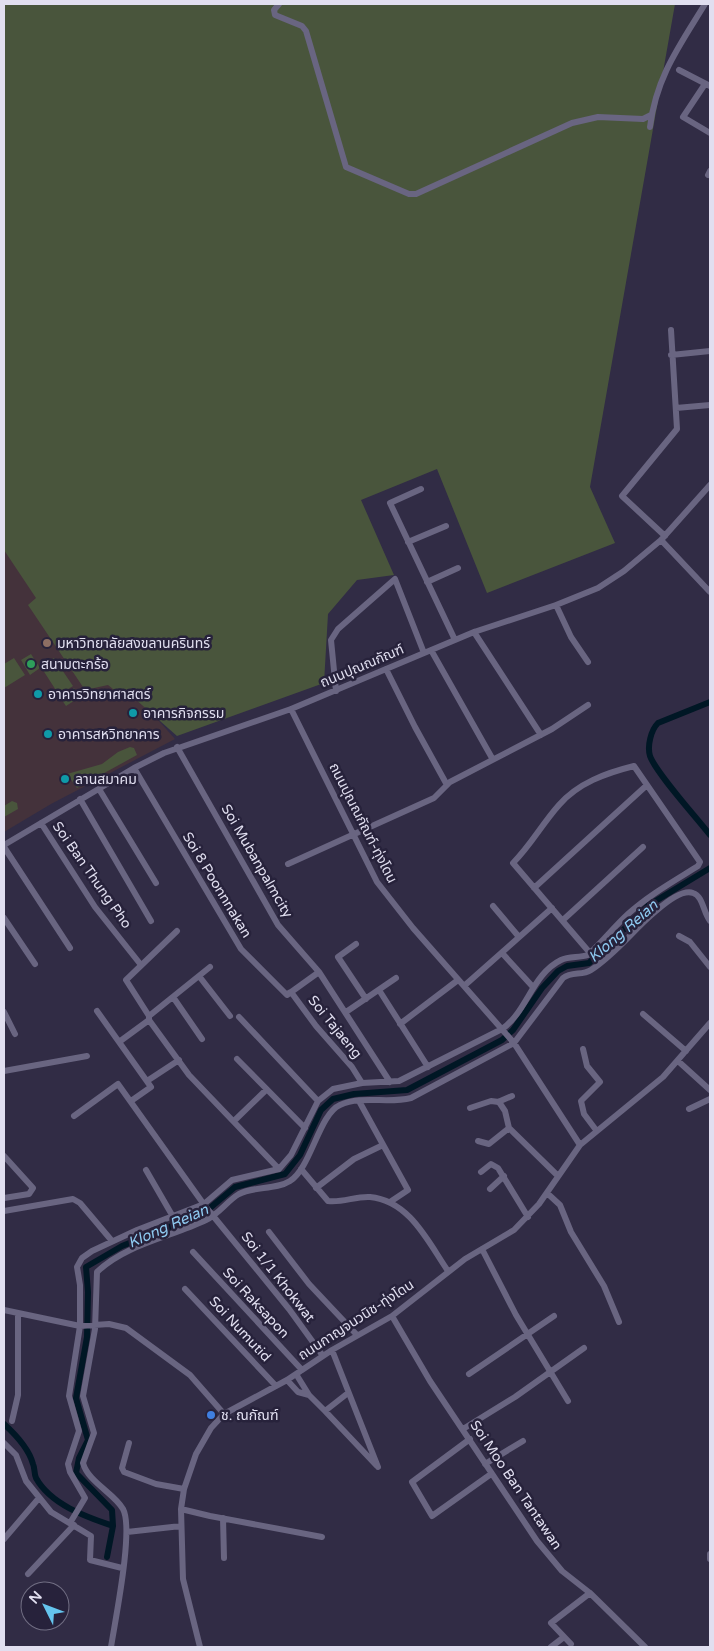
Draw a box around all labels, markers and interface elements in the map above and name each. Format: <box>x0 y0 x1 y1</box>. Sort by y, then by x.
place label: มหาวิทยาลัยสงขลานครินทร์ <box>57 635 211 652</box>
marker: มหาวิทยาลัยสงขลานครินทร์ <box>41 637 53 649</box>
street label: ถนนปุณณกัณฑ์ <box>318 641 406 691</box>
place label: สนามตะกร้อ <box>41 656 109 673</box>
marker: สนามตะกร้อ <box>25 658 37 670</box>
place label: อาคารวิทยาศาสตร์ <box>48 686 151 703</box>
marker: อาคารวิทยาศาสตร์ <box>32 688 44 700</box>
place label: อาคารกิจกรรม <box>143 705 224 722</box>
marker: อาคารกิจกรรม <box>127 707 139 719</box>
place label: อาคารสหวิทยาคาร <box>58 726 160 743</box>
marker: อาคารสหวิทยาคาร <box>42 728 54 740</box>
street label: ถนนปุณณกัณฑ์-ทุ่งโดน <box>325 760 401 886</box>
place label: ลานสมาคม <box>75 771 137 788</box>
marker: ลานสมาคม <box>59 773 71 785</box>
street label: Soi Mubanpalmcity <box>218 801 297 921</box>
street label: Soi Ban Thung Pho <box>49 818 135 932</box>
street label: Soi 8 Poonnnakan <box>179 829 255 941</box>
water label: Klong Reian <box>585 895 662 966</box>
street label: Soi Tajaeng <box>304 992 366 1062</box>
water label: Klong Reian <box>125 1200 212 1252</box>
street label: Soi 1/1 Khokwat <box>238 1229 319 1326</box>
street label: Soi Raksapon <box>219 1264 293 1342</box>
street label: ถนนกาญจนวนิช-ทุ่งโดน <box>295 1276 417 1364</box>
street label: Soi Numutid <box>206 1293 274 1365</box>
place label: ช. ณกัณฑ์ <box>221 1407 279 1424</box>
marker: ช. ณกัณฑ์ <box>205 1409 217 1421</box>
street label: Soi Moo Ban Tantawan <box>466 1417 566 1553</box>
north arrow <box>20 1581 70 1631</box>
text: N <box>26 1588 46 1608</box>

